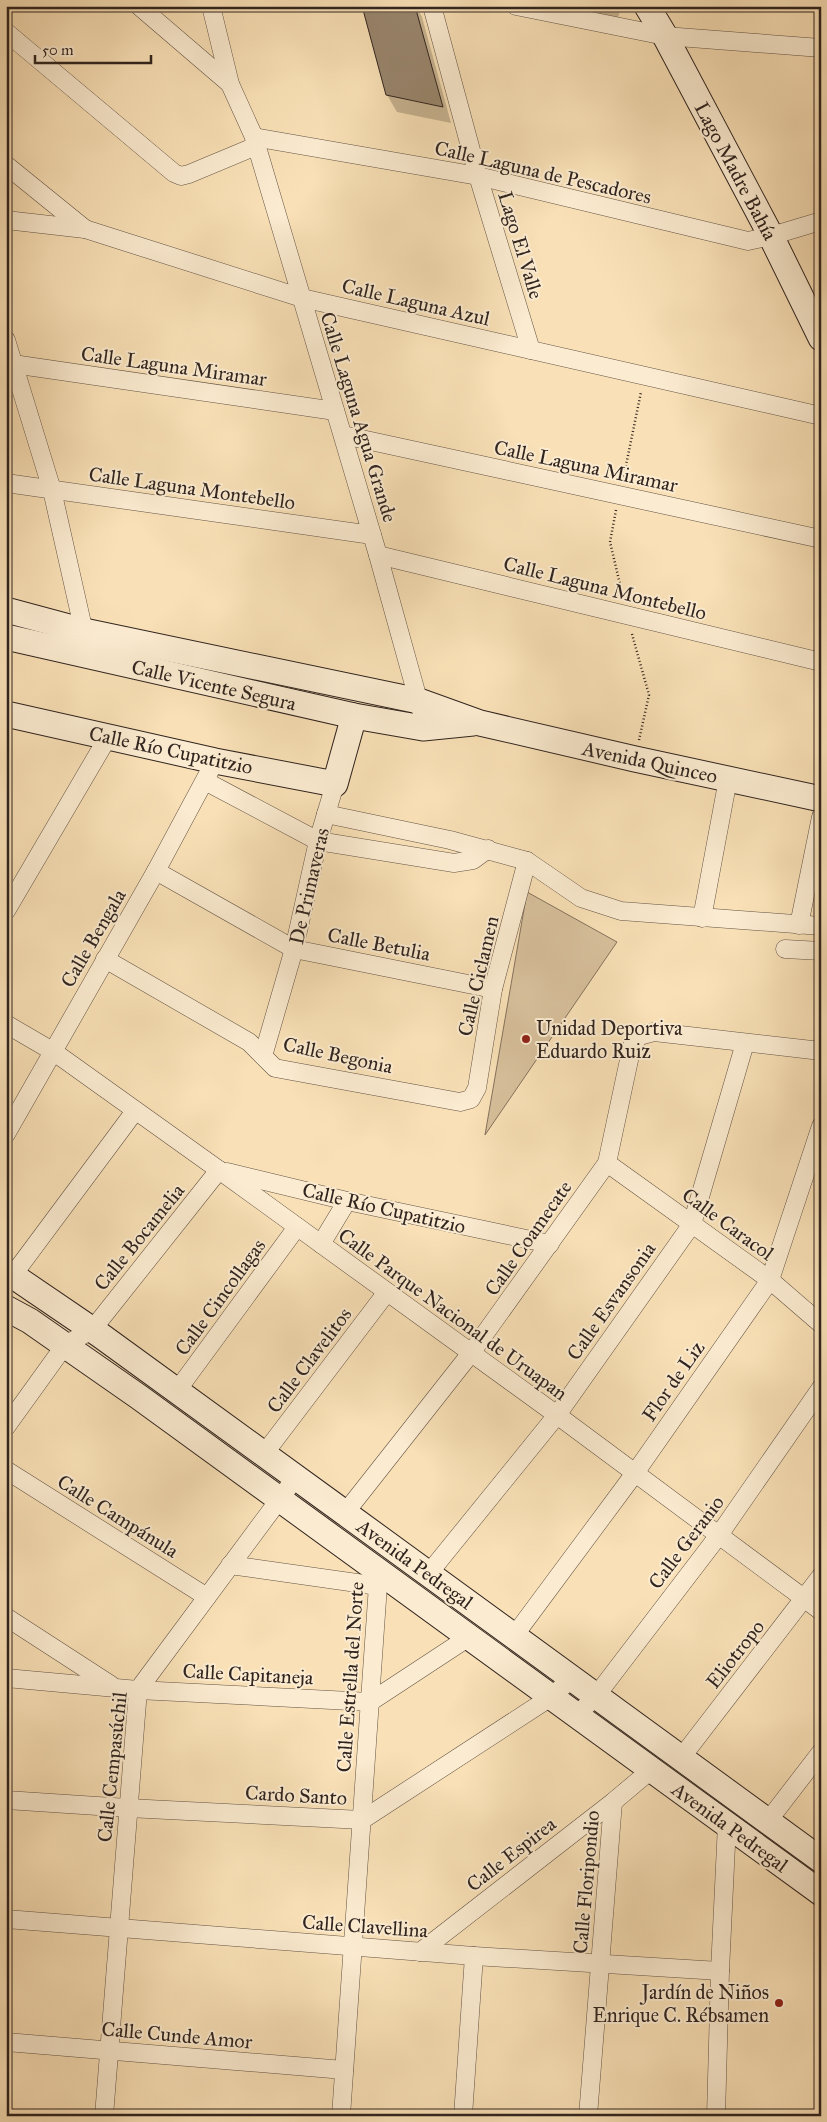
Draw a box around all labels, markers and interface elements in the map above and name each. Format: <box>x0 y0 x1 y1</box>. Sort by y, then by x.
scale bar <box>35 32 151 64</box>
text: 50 m <box>42 41 74 59</box>
street label: Lago Madre Bahía <box>689 98 783 245</box>
street label: Calle Laguna de Pescadores <box>432 135 654 210</box>
street label: Lago El Valle <box>492 188 549 302</box>
street label: Calle Laguna Azul <box>339 273 493 332</box>
street label: Calle Laguna Agua Grande <box>315 309 402 525</box>
street label: Calle Laguna Miramar <box>79 341 269 392</box>
street label: Calle Laguna Miramar <box>492 435 681 498</box>
street label: Calle Laguna Montebello <box>87 462 297 515</box>
street label: Calle Laguna Montebello <box>501 551 709 626</box>
street label: Calle Vicente Segura <box>129 654 299 717</box>
street label: Calle Río Cupatitzio <box>87 721 255 779</box>
street label: Avenida Quinceo <box>579 736 720 788</box>
street label: De Primaveras <box>284 825 334 947</box>
street label: Calle Bengala <box>55 884 132 992</box>
street label: Calle Ciclamen <box>453 913 504 1038</box>
street label: Calle Betulia <box>326 922 433 966</box>
place label: Unidad Deportiva Eduardo Ruiz <box>536 1016 683 1063</box>
street label: Calle Begonia <box>281 1032 395 1079</box>
marker: Unidad Deportiva Eduardo Ruiz <box>520 1033 532 1045</box>
street label: Calle Coamecate <box>479 1176 577 1300</box>
street label: Calle Bocamelia <box>89 1178 190 1295</box>
street label: Calle Río Cupatitzio <box>300 1178 468 1238</box>
street label: Calle Caracol <box>677 1183 779 1266</box>
street label: Calle Parque Nacional de Uruapan <box>333 1223 572 1406</box>
street label: Calle Cincollagas <box>170 1234 271 1361</box>
street label: Calle Esvansonia <box>562 1237 661 1364</box>
street label: Calle Clavelitos <box>262 1303 356 1417</box>
street label: Flor de Liz <box>637 1336 709 1426</box>
street label: Calle Campánula <box>53 1469 183 1563</box>
street label: Calle Geranio <box>643 1491 729 1593</box>
street label: Avenida Pedregal <box>351 1513 478 1615</box>
street label: Calle Estrella del Norte <box>331 1581 369 1773</box>
street label: Eliotropo <box>701 1615 769 1693</box>
street label: Calle Capitaneja <box>182 1659 315 1689</box>
street label: Calle Cempasúchil <box>92 1690 132 1843</box>
street label: Avenida Pedregal <box>666 1776 793 1878</box>
street label: Cardo Santo <box>244 1780 348 1810</box>
street label: Calle Floripondio <box>568 1809 604 1955</box>
street label: Calle Espirea <box>462 1811 561 1896</box>
street label: Calle Clavellina <box>301 1910 429 1942</box>
place label: Jardín de Niños Enrique C. Rébsamen <box>592 1980 769 2028</box>
marker: Jardín de Niños Enrique C. Rébsamen <box>773 1997 785 2009</box>
street label: Calle Cunde Amor <box>101 2016 254 2054</box>

